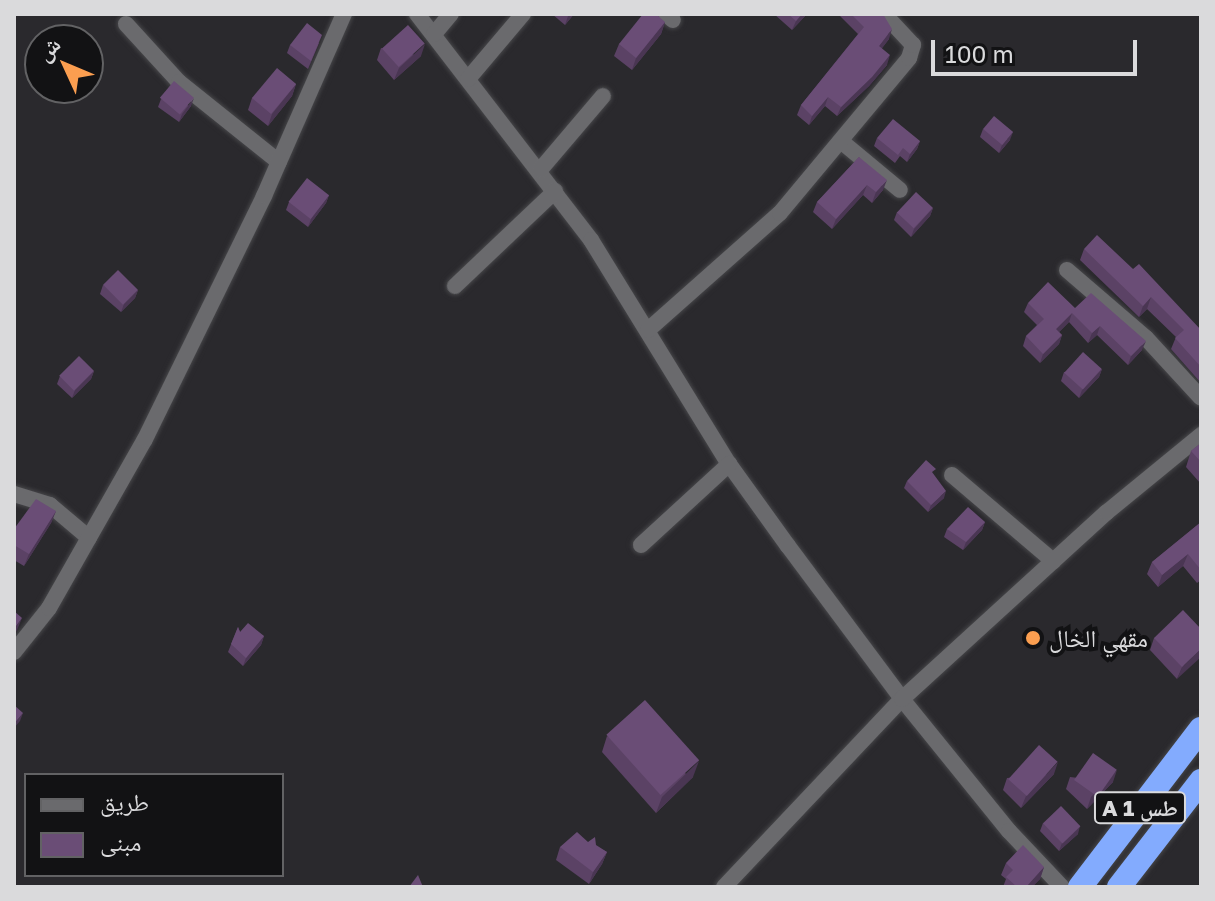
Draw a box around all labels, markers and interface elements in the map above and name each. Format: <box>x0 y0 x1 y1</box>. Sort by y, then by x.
north arrow <box>24 24 104 104</box>
scale bar <box>935 24 1141 74</box>
text: ش <box>30 31 66 66</box>
text: 100 m <box>945 39 1014 68</box>
place label: مقهي الخال <box>1049 624 1148 652</box>
marker: مقهي الخال <box>1024 629 1042 647</box>
legend <box>24 773 284 877</box>
text: طريق <box>100 787 149 816</box>
road number: A 1 طس <box>1092 790 1188 826</box>
text: مبنى <box>100 827 141 856</box>

